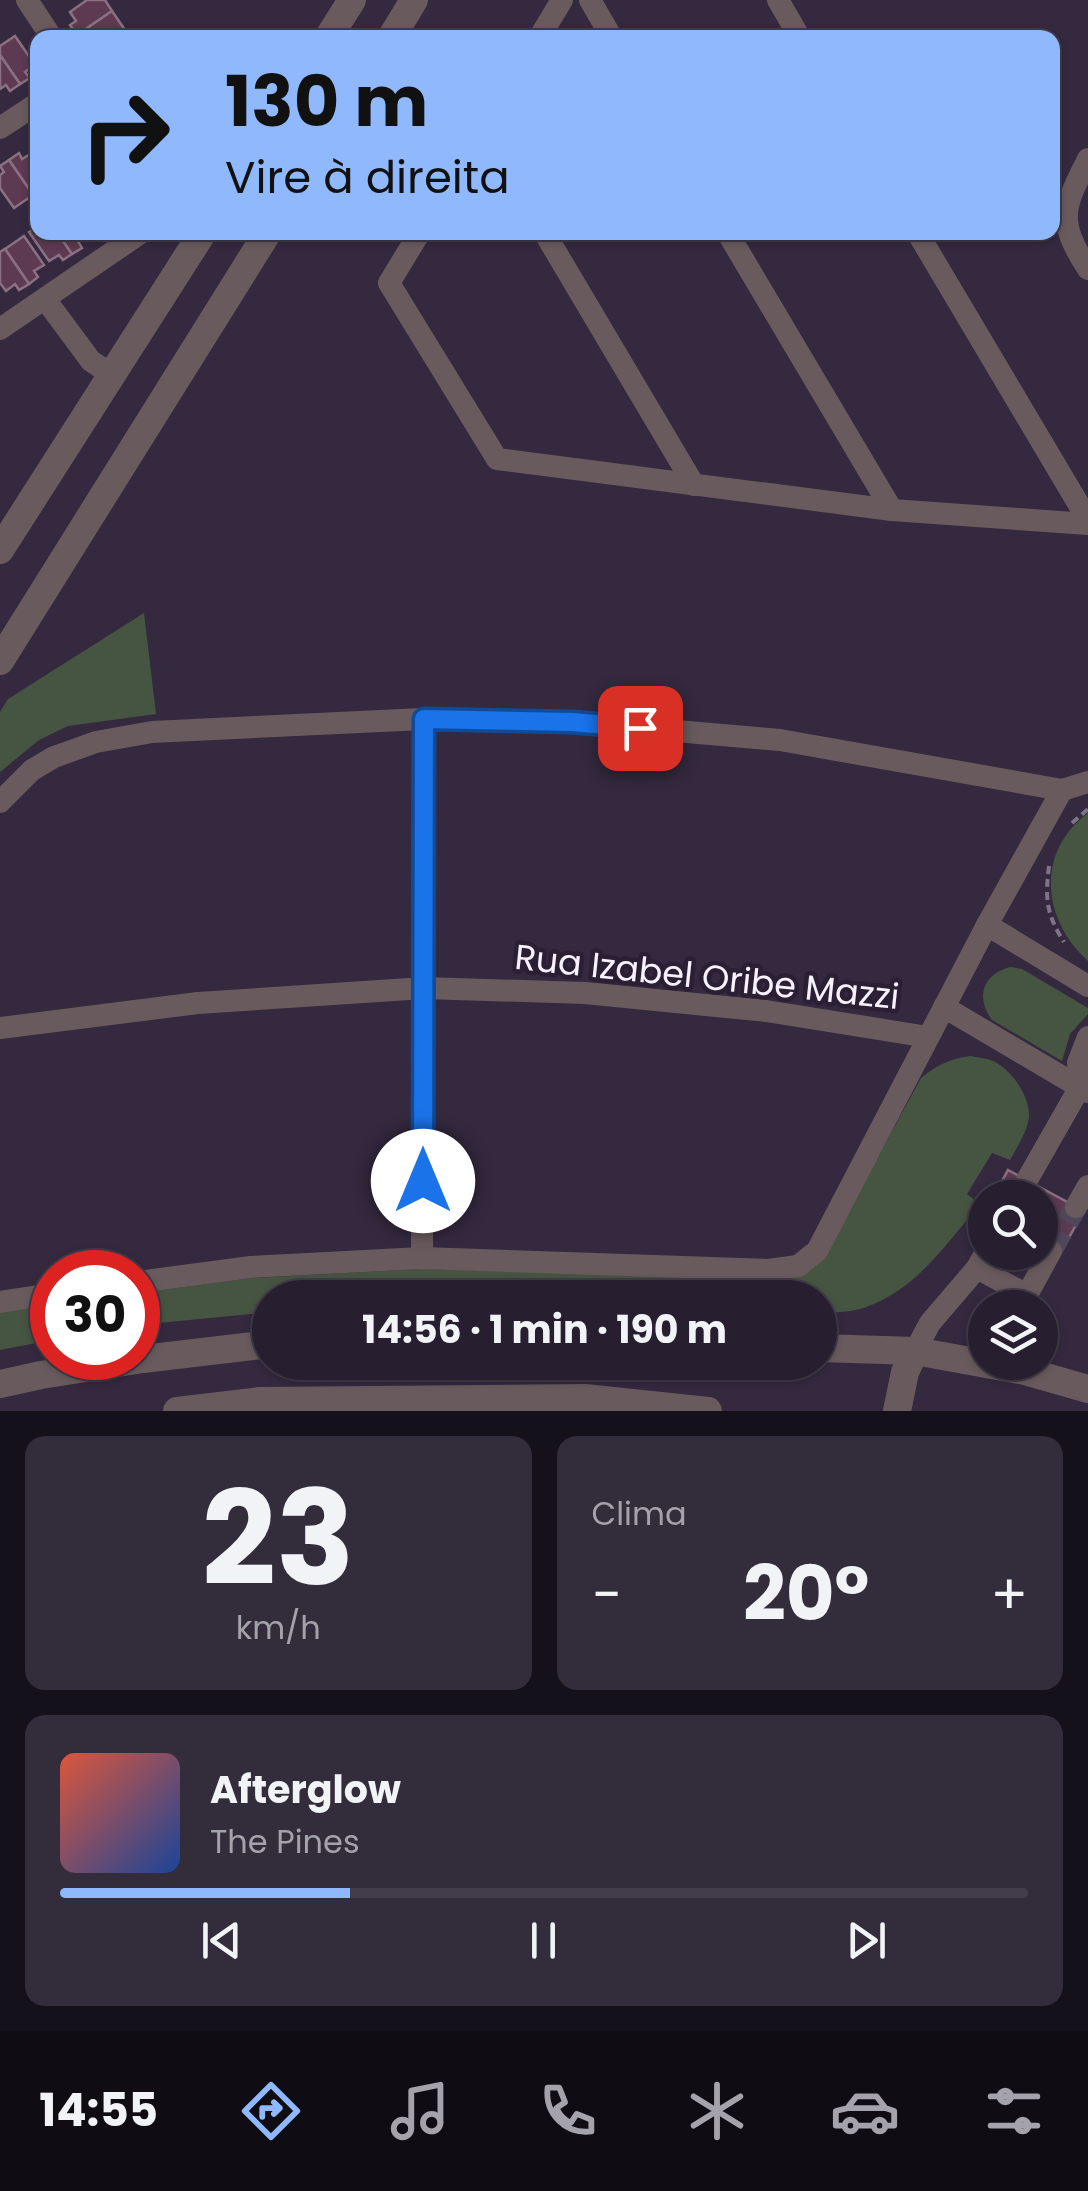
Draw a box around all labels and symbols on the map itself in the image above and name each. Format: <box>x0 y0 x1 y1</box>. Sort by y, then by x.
pin <box>598 686 683 771</box>
street label: Rua Izabel Oribe Mazzi <box>512 932 902 1021</box>
position arrow <box>371 1129 475 1233</box>
speed limit sign: 30 <box>30 1250 160 1380</box>

